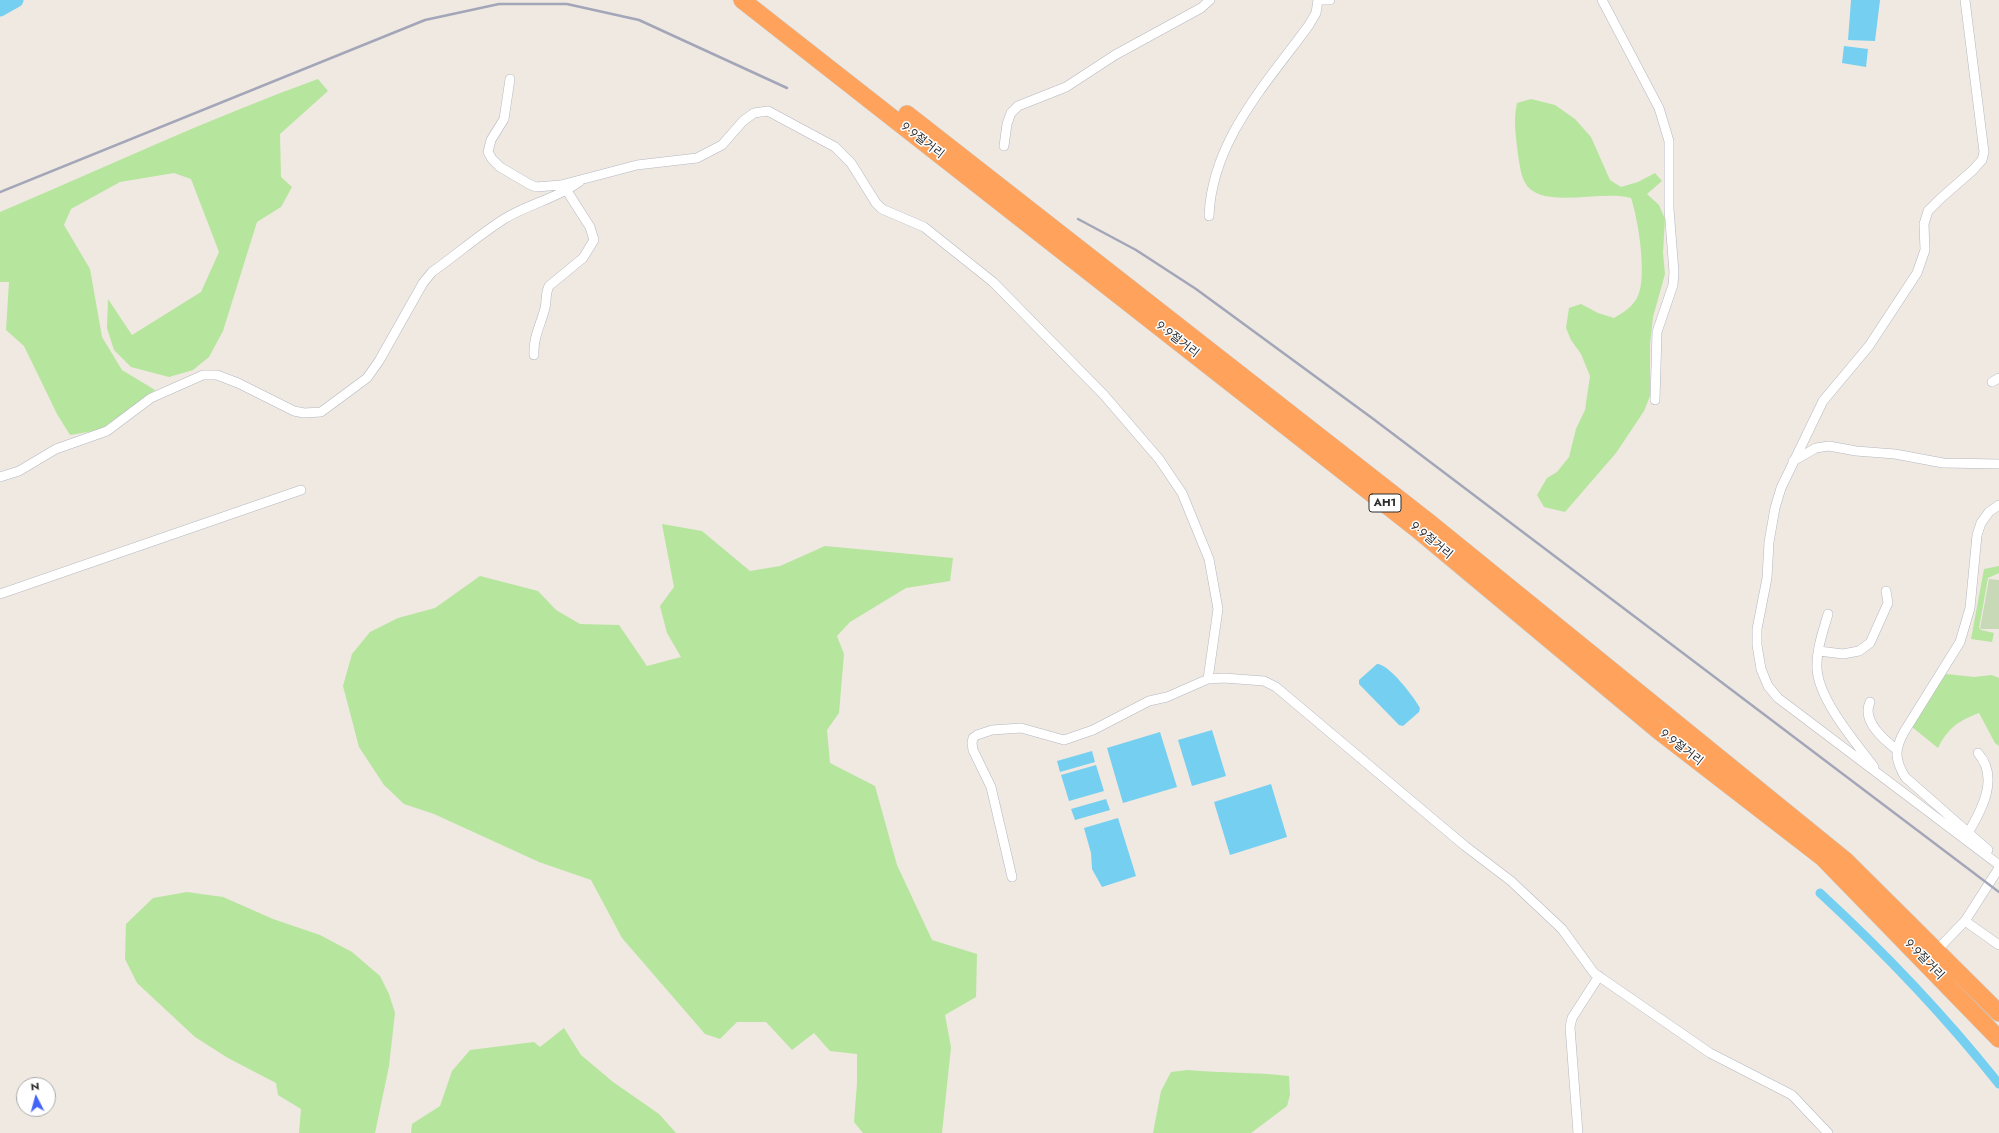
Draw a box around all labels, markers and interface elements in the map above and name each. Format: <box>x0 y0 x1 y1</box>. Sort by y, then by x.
street label: 9·9절거리 <box>898 120 946 162</box>
street label: 9·9절거리 <box>1153 319 1201 361</box>
road number: AH1 <box>1369 494 1401 512</box>
street label: 9·9절거리 <box>1407 519 1455 563</box>
street label: 9·9절거리 <box>1657 727 1705 769</box>
street label: 9·9절거리 <box>1901 937 1947 983</box>
north arrow <box>16 1077 56 1117</box>
text: N <box>30 1078 40 1094</box>

